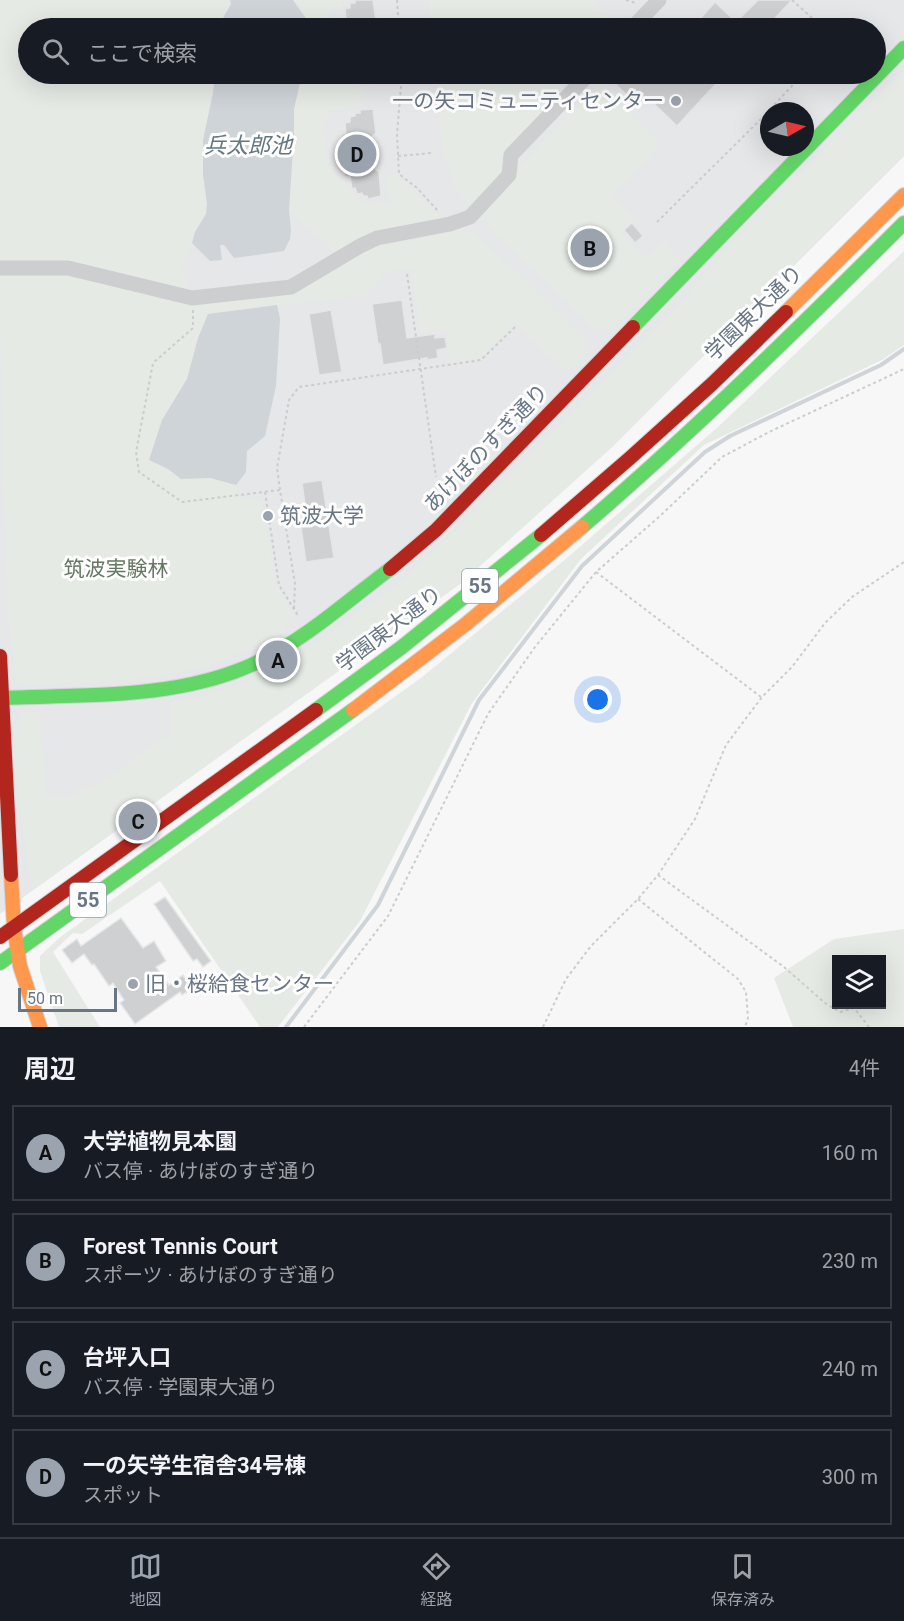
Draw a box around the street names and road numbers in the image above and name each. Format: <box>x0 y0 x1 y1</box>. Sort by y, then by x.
street label: 学園東大通り <box>700 261 808 365</box>
street label: あけぼのすぎ通り <box>419 379 553 517</box>
road number: 55 <box>462 569 498 603</box>
street label: 学園東大通り <box>331 582 447 676</box>
road number: 55 <box>70 883 106 917</box>

